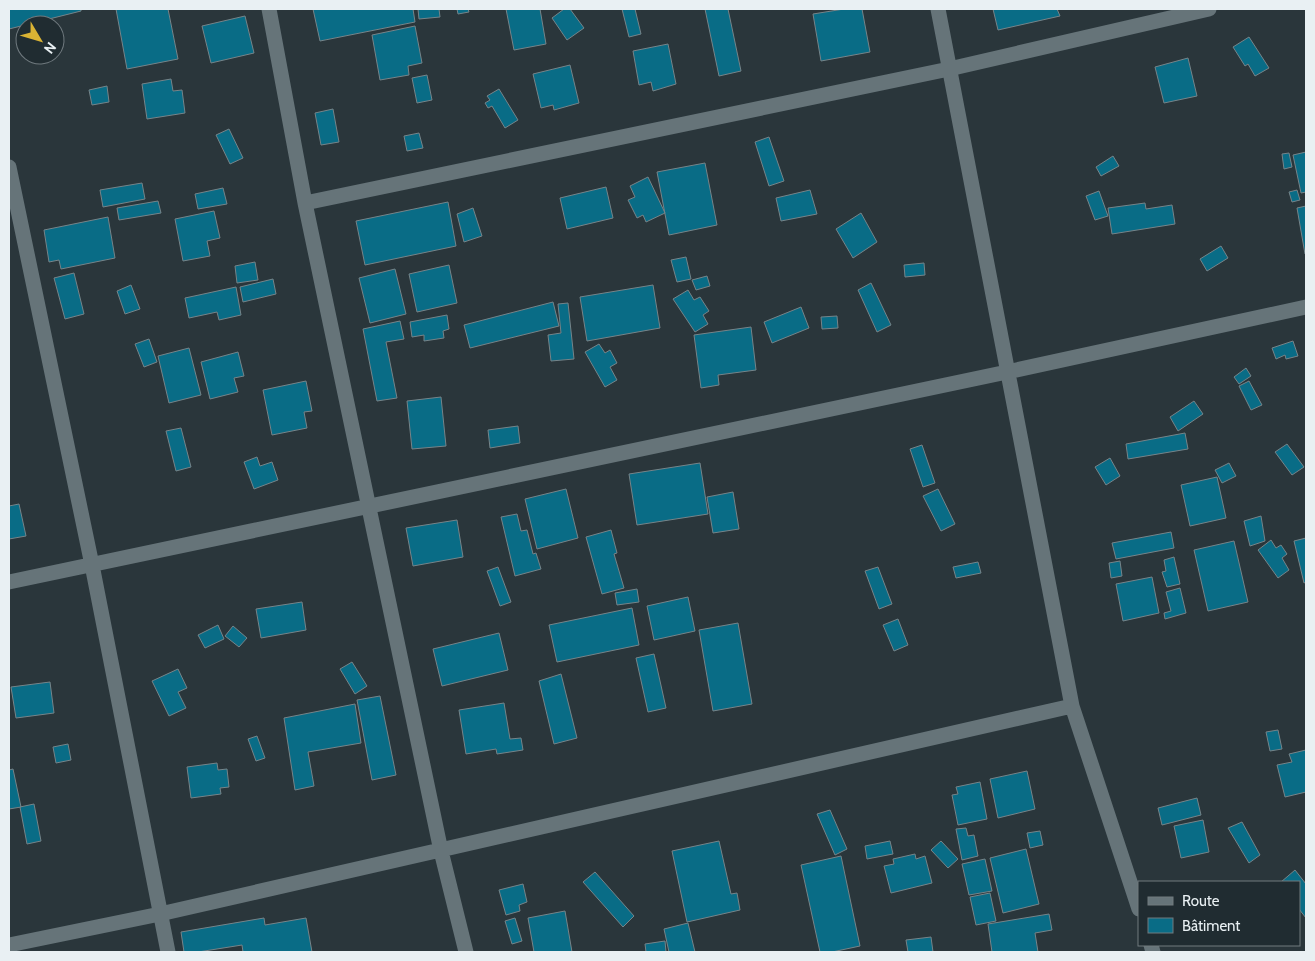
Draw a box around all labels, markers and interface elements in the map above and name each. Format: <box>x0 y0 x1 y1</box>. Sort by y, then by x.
north arrow <box>15 15 65 65</box>
text: N <box>40 39 60 57</box>
legend <box>1138 881 1300 946</box>
text: Route <box>1182 892 1220 910</box>
text: Bâtiment <box>1182 917 1240 935</box>

